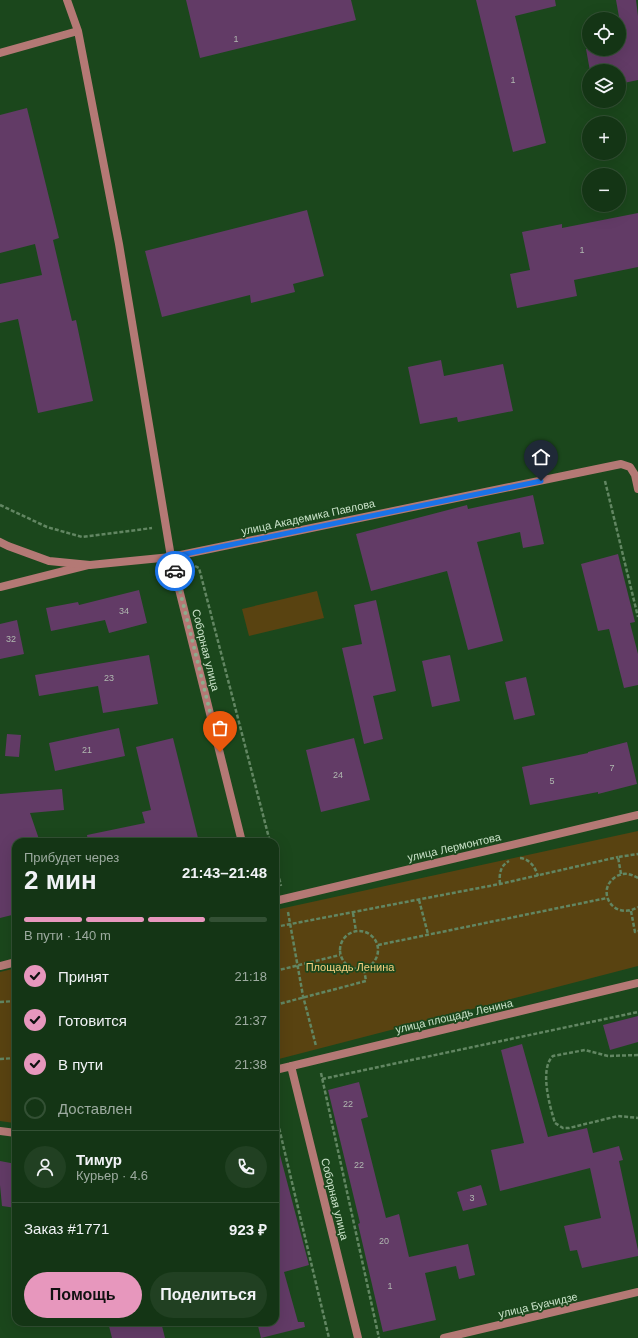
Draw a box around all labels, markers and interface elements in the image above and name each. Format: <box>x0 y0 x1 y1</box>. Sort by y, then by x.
map controls <box>582 12 626 212</box>
button: locate <box>582 12 626 56</box>
house number: 1 <box>233 34 239 44</box>
button: layers <box>582 64 626 108</box>
house number: 1 <box>510 75 516 85</box>
button: + <box>582 116 626 160</box>
button: − <box>582 168 626 212</box>
house number: 1 <box>579 245 585 255</box>
pin <box>524 440 558 481</box>
icon: home <box>530 446 552 468</box>
street label: улица Академика Павлова <box>240 497 377 537</box>
courier <box>155 551 195 591</box>
icon: car <box>164 560 186 582</box>
house number: 34 <box>119 606 129 616</box>
street label: Соборная улица <box>190 608 222 693</box>
house number: 32 <box>6 634 16 644</box>
house number: 23 <box>104 673 114 683</box>
pin <box>203 711 237 752</box>
icon: bag <box>209 717 231 739</box>
house number: 21 <box>82 745 92 755</box>
house number: 7 <box>609 763 615 773</box>
house number: 24 <box>333 770 343 780</box>
house number: 5 <box>549 776 555 786</box>
street label: улица Лермонтова <box>406 830 503 864</box>
text: Прибудет через <box>24 850 119 865</box>
text: 21:43–21:48 <box>182 864 267 881</box>
text: 2 мин <box>24 865 97 895</box>
text: В пути · 140 m <box>24 928 111 943</box>
park label: Площадь Ленина <box>306 961 395 973</box>
icon: check <box>24 965 46 987</box>
text: Принят <box>58 968 109 985</box>
text: 21:18 <box>234 969 267 984</box>
street label: улица площадь Ленина <box>394 996 515 1035</box>
icon: check <box>24 1009 46 1031</box>
text: Готовится <box>58 1012 127 1029</box>
text: 21:37 <box>234 1013 267 1028</box>
icon: check <box>24 1053 46 1075</box>
text: В пути <box>58 1056 103 1073</box>
text: 21:38 <box>234 1057 267 1072</box>
house number: 22 <box>343 1099 353 1109</box>
text: Доставлен <box>58 1100 132 1117</box>
button: person <box>24 1146 66 1188</box>
button: phone <box>225 1146 267 1188</box>
text: Тимур <box>76 1151 122 1168</box>
street label: Соборная улица <box>319 1157 351 1242</box>
house number: 22 <box>354 1160 364 1170</box>
text: Курьер · 4.6 <box>76 1168 148 1183</box>
house number: 3 <box>469 1193 475 1203</box>
text: Заказ #1771 <box>24 1220 109 1237</box>
text: 923 ₽ <box>229 1221 267 1238</box>
house number: 20 <box>379 1236 389 1246</box>
button: Помощь <box>24 1272 142 1318</box>
button: Поделиться <box>150 1272 267 1318</box>
house number: 1 <box>387 1281 393 1291</box>
street label: улица Буачидзе <box>497 1290 579 1320</box>

